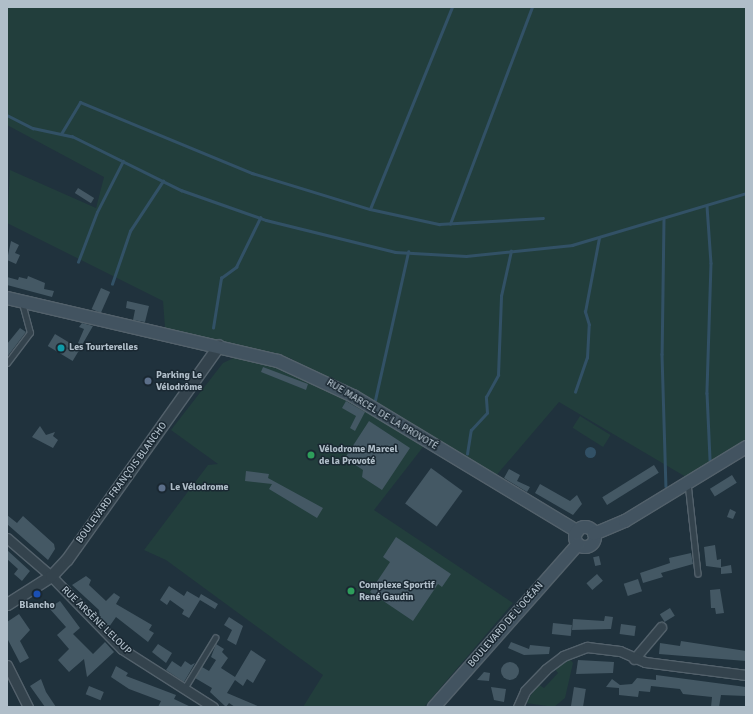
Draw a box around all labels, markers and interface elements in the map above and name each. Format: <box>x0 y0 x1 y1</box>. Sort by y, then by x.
place label: Les Tourterelles <box>69 342 138 354</box>
marker: Les Tourterelles <box>56 343 66 353</box>
place label: Parking Le Vélodrôme <box>156 369 202 392</box>
marker: Parking Le Vélodrôme <box>143 376 153 386</box>
street label: RUE MARCEL DE LA PROVOTÉ <box>324 377 440 453</box>
street label: BOULEVARD FRANÇOIS BLANCHO <box>74 420 170 546</box>
place label: Vélodrome Marcel de la Provoté <box>319 443 398 466</box>
marker: Vélodrome Marcel de la Provoté <box>306 450 316 460</box>
place label: Le Vélodrome <box>170 482 229 494</box>
marker: Le Vélodrome <box>157 483 167 493</box>
place label: Complexe Sportif René Gaudin <box>359 579 434 602</box>
street label: BOULEVARD DE L'OCÉAN <box>466 580 546 670</box>
street label: RUE ARSÈNE LELOUP <box>58 584 134 658</box>
marker: Complexe Sportif René Gaudin <box>346 586 356 596</box>
marker: Blancho <box>32 589 42 599</box>
place label: Blancho <box>19 600 55 612</box>

